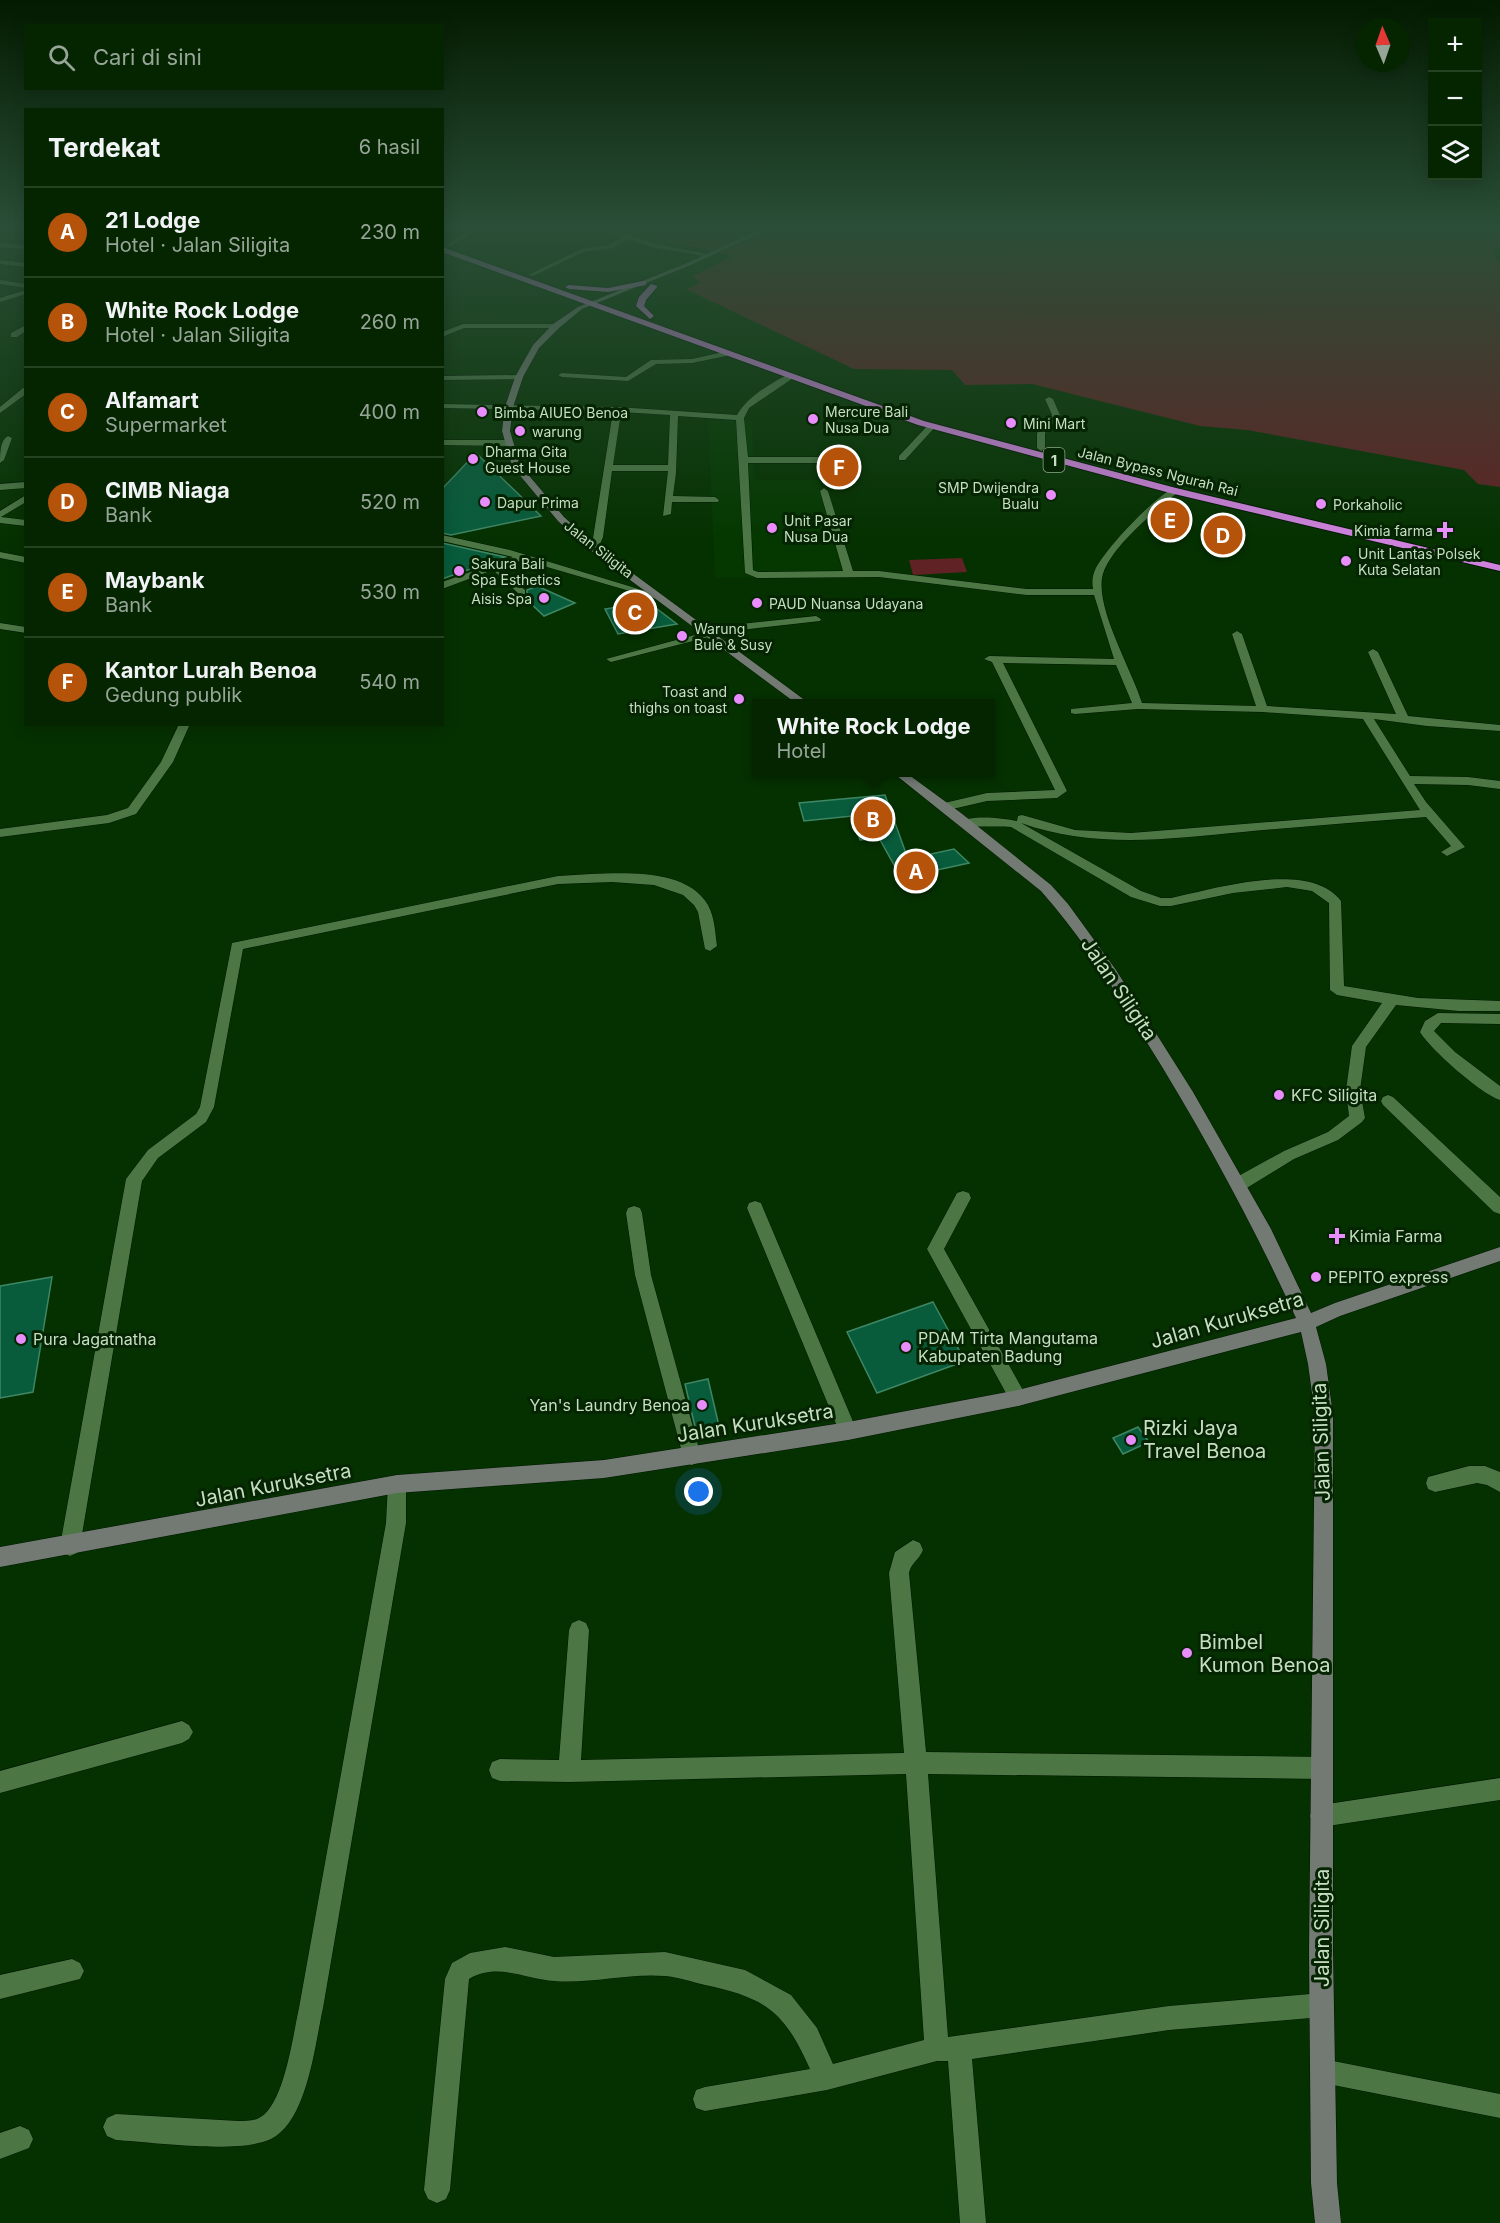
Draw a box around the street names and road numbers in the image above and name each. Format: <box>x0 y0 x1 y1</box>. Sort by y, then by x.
street label: Jalan Bypass Ngurah Rai <box>1076 443 1240 499</box>
road number: 1 <box>1044 448 1064 472</box>
street label: Jalan Siligita <box>561 517 637 581</box>
street label: Jalan Siligita <box>1076 933 1162 1045</box>
street label: Jalan Kuruksetra <box>1147 1287 1307 1353</box>
street label: Jalan Siligita <box>1307 1382 1335 1502</box>
street label: Jalan Kuruksetra <box>675 1399 835 1447</box>
street label: Jalan Kuruksetra <box>193 1458 353 1512</box>
street label: Jalan Siligita <box>1310 1869 1334 1987</box>

